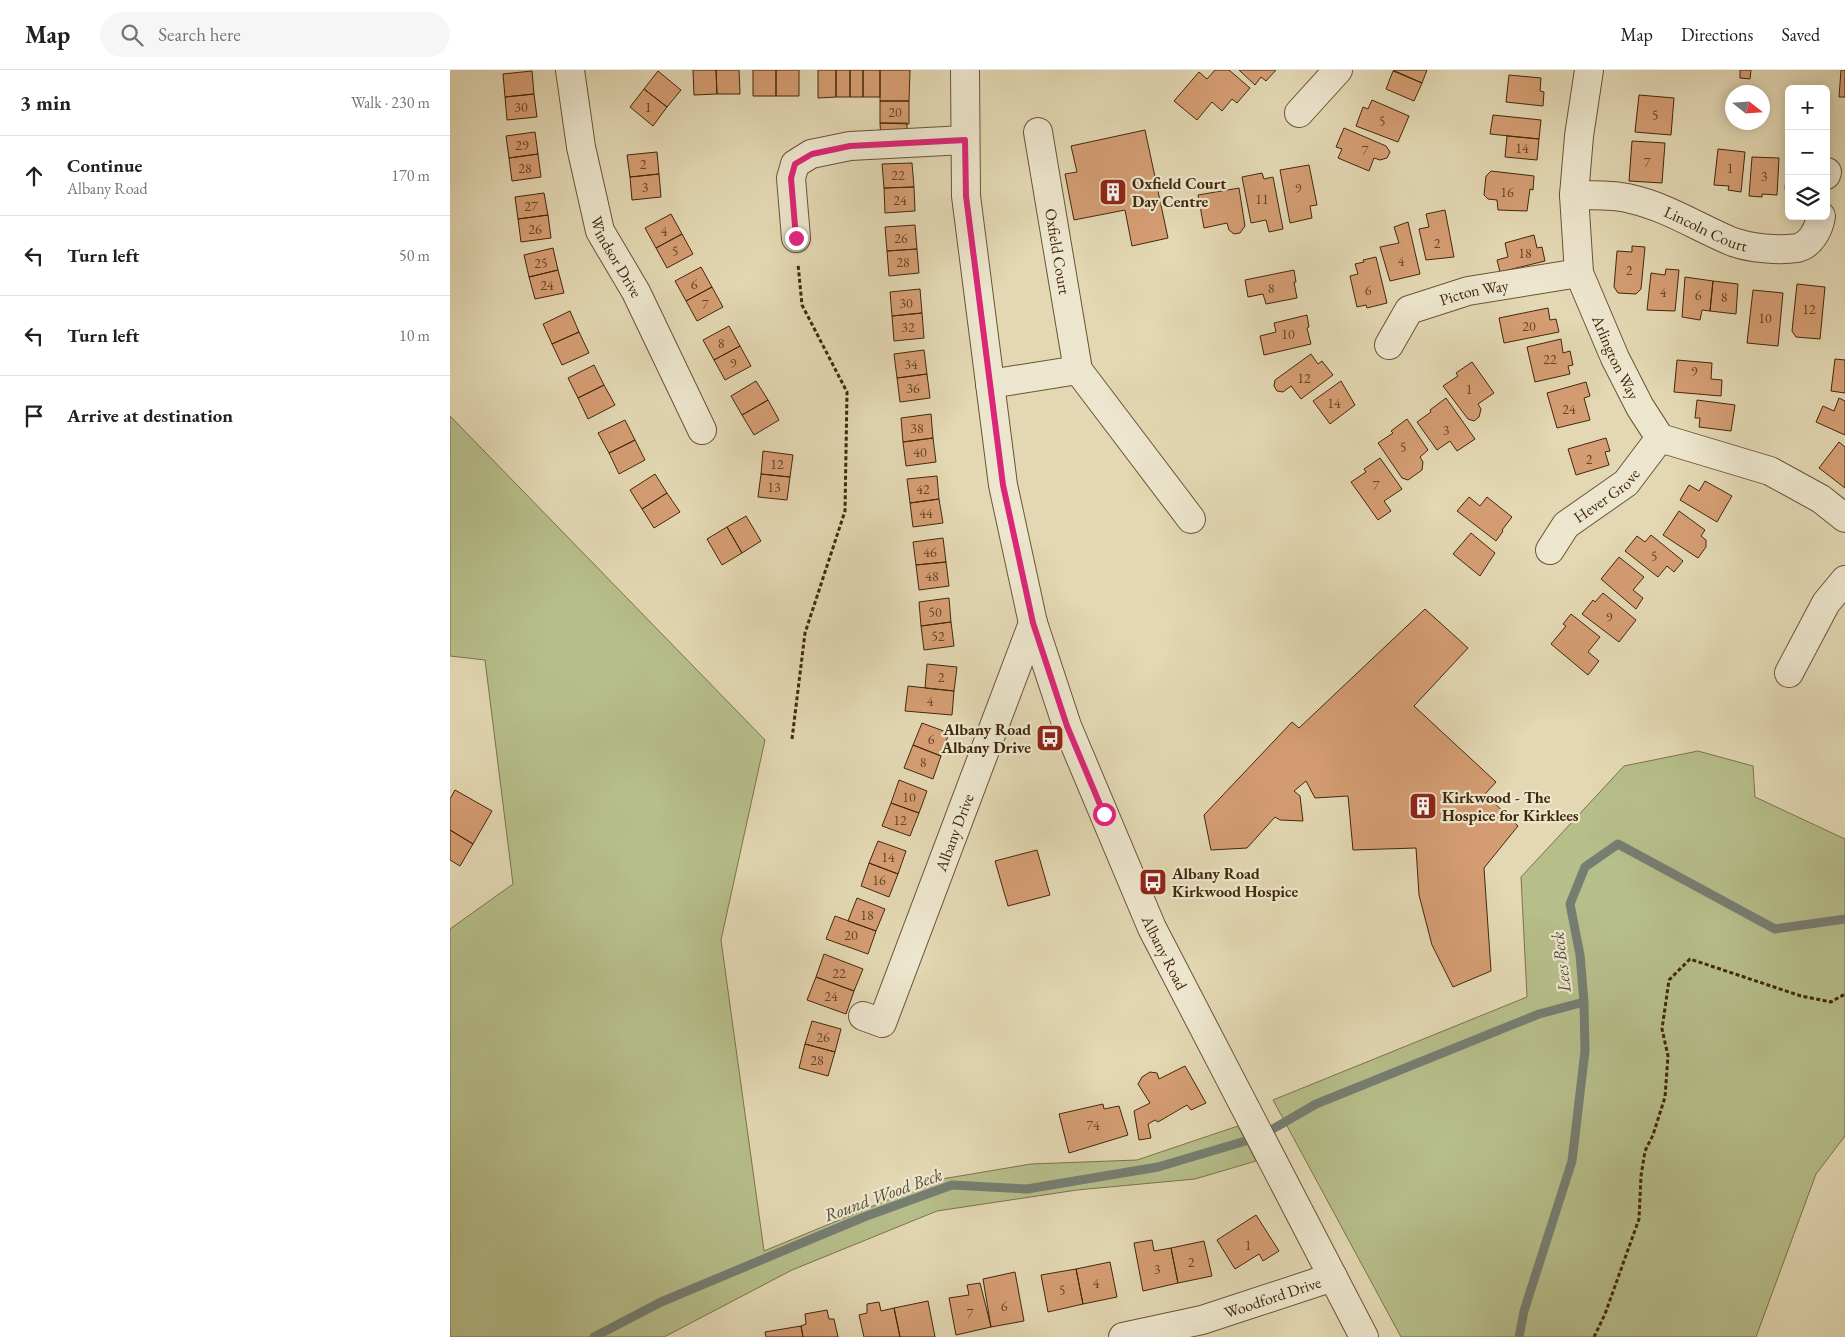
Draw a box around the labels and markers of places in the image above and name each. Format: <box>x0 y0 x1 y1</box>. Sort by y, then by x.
place label: Oxfield Court Day Centre <box>1132 173 1226 212</box>
building icon: Oxfield Court Day Centre <box>1098 177 1128 207</box>
place label: Albany Road Albany Drive <box>940 719 1031 758</box>
bus stop icon: Albany Road Albany Drive <box>1035 723 1065 753</box>
place label: Kirkwood - The Hospice for Kirklees <box>1442 787 1579 826</box>
building icon: Kirkwood - The Hospice for Kirklees <box>1408 791 1438 821</box>
place label: Albany Road Kirkwood Hospice <box>1171 863 1298 902</box>
bus stop icon: Albany Road Kirkwood Hospice <box>1138 867 1168 897</box>

